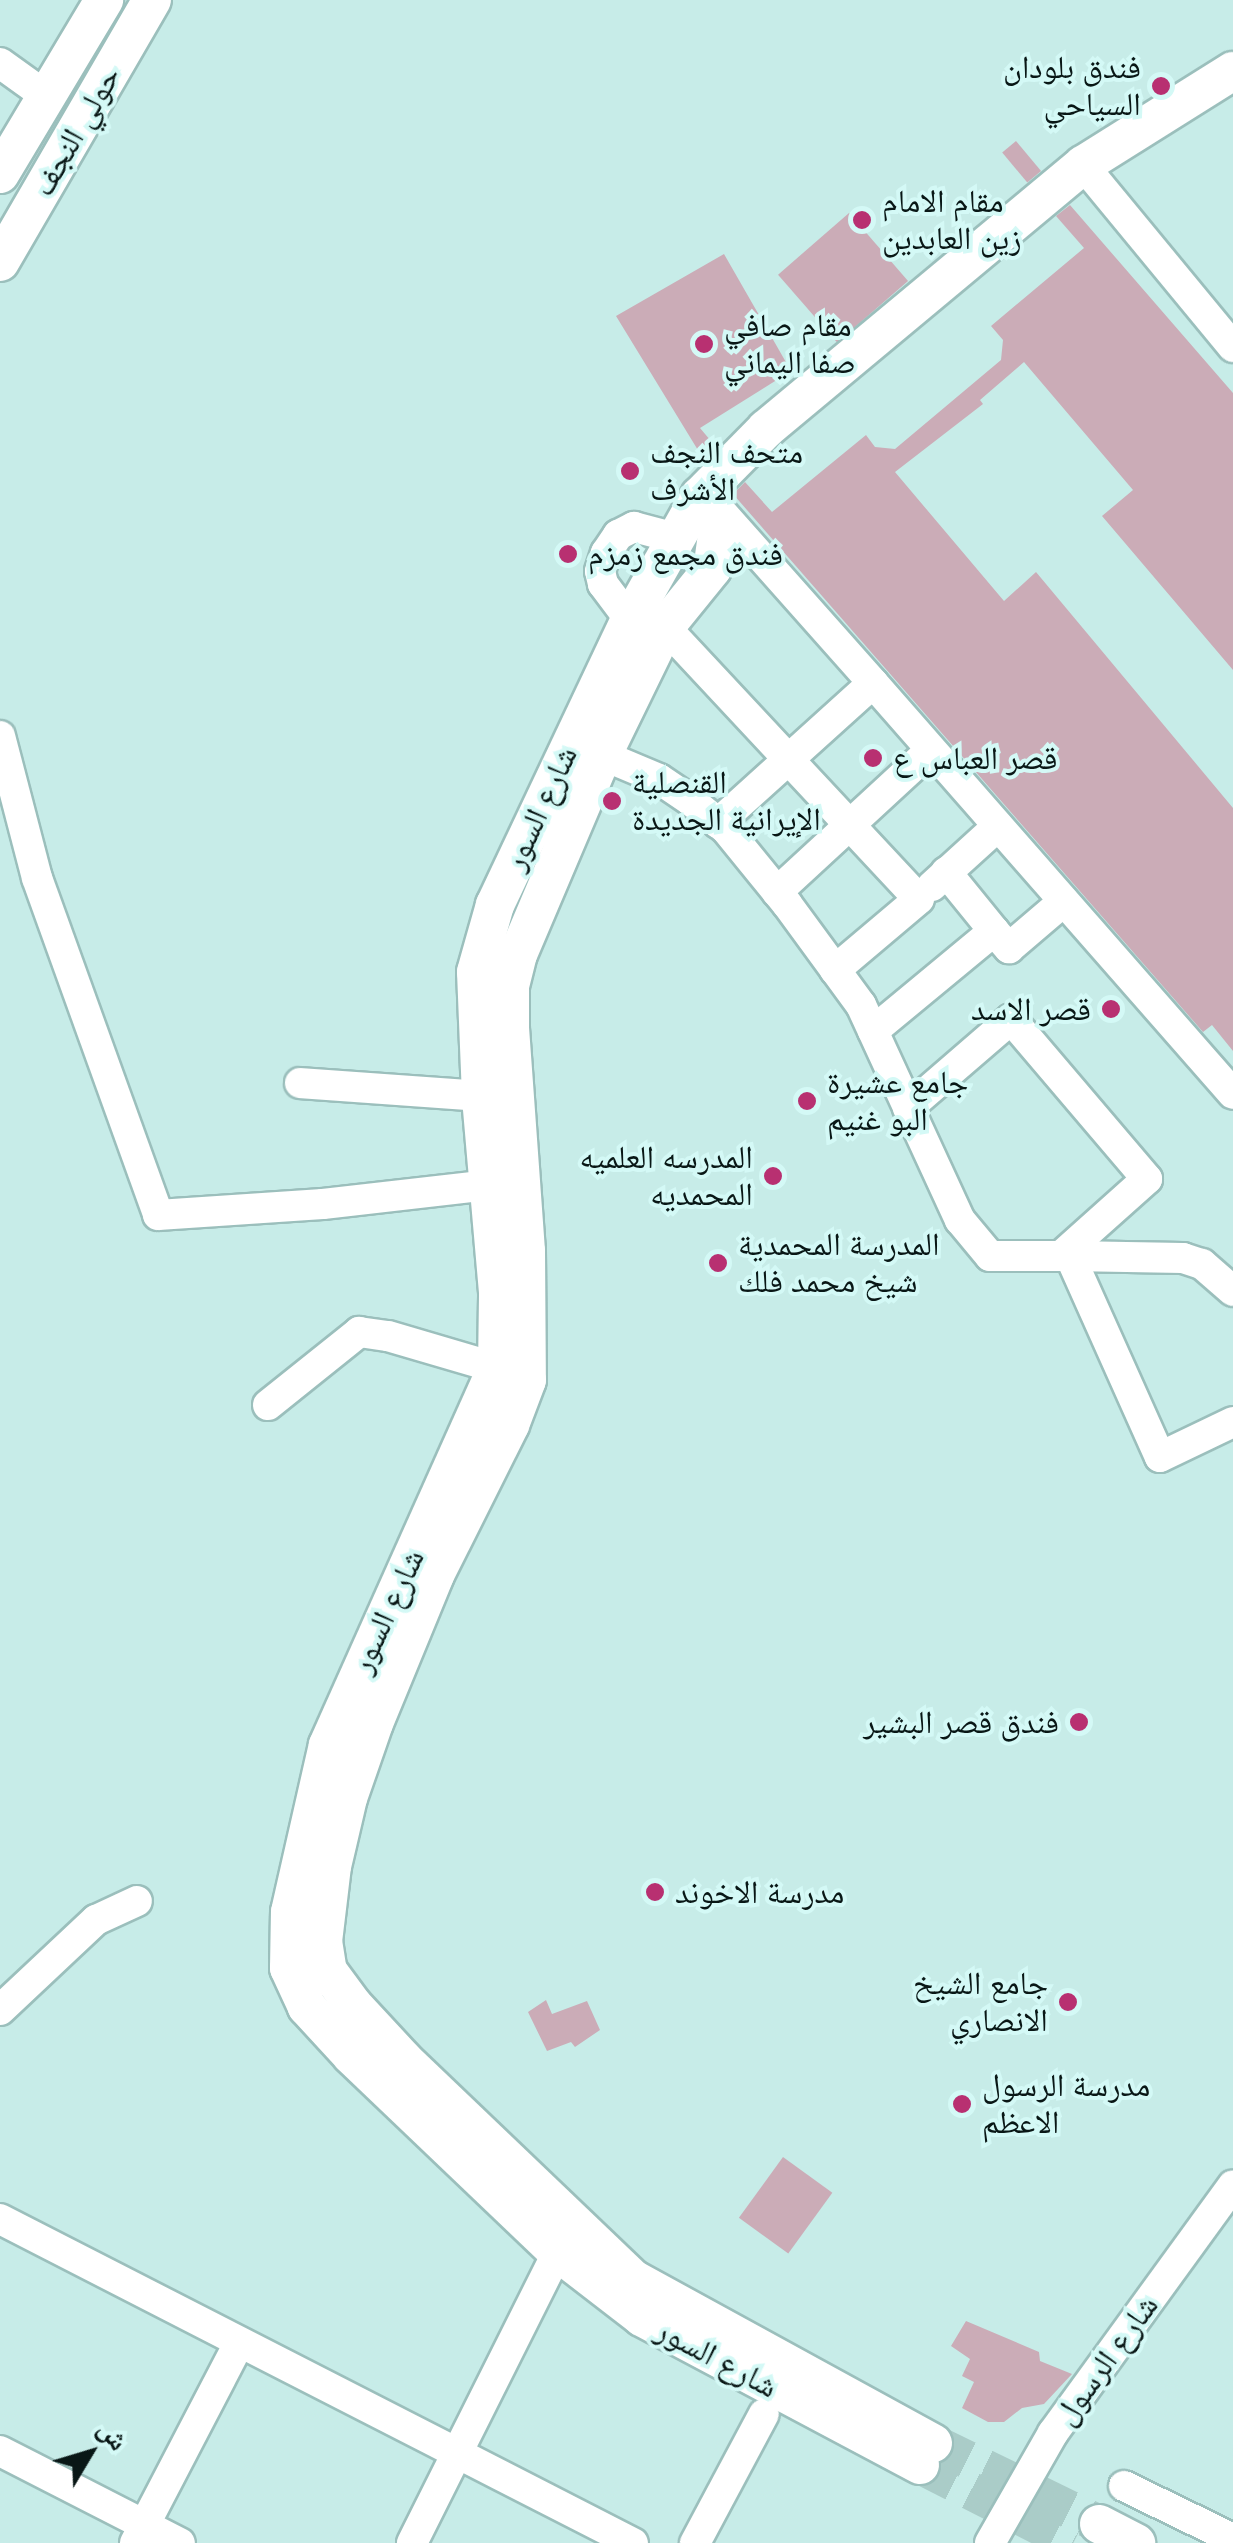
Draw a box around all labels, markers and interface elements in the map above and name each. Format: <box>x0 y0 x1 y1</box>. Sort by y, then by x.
place label: فندق بلودان السياحي <box>1003 49 1141 124</box>
street label: حولي النجف <box>23 59 129 203</box>
marker: فندق بلودان السياحي <box>1150 75 1172 97</box>
place label: مقام الامام زين العابدين <box>882 183 1022 258</box>
marker: مقام الامام زين العابدين <box>851 209 873 231</box>
place label: مقام صافي صفا اليماني <box>724 307 856 382</box>
marker: مقام صافي صفا اليماني <box>693 333 715 355</box>
place label: متحف النجف الأشرف <box>650 434 803 509</box>
marker: متحف النجف الأشرف <box>619 460 641 482</box>
place label: فندق مجمع زمزم <box>588 535 783 573</box>
marker: فندق مجمع زمزم <box>557 543 579 565</box>
place label: قصر العباس ع <box>893 739 1058 777</box>
street label: شارع السور <box>495 740 585 876</box>
marker: قصر العباس ع <box>862 747 884 769</box>
place label: القنصلية الإيرانية الجديدة <box>632 764 821 839</box>
marker: القنصلية الإيرانية الجديدة <box>601 790 623 812</box>
place label: قصر الاسد <box>971 990 1091 1028</box>
marker: قصر الاسد <box>1100 998 1122 1020</box>
place label: جامع عشيرة البو غنيم <box>827 1064 968 1139</box>
marker: جامع عشيرة البو غنيم <box>796 1090 818 1112</box>
place label: المدرسه العلمیه المحمدیه <box>579 1139 753 1214</box>
marker: المدرسه العلمیه المحمدیه <box>762 1165 784 1187</box>
place label: المدرسة المحمدية شيخ محمد فلك <box>738 1226 940 1301</box>
marker: المدرسة المحمدية شيخ محمد فلك <box>707 1252 729 1274</box>
street label: شارع السور <box>342 1543 432 1679</box>
place label: فندق قصر البشير <box>863 1703 1059 1741</box>
marker: فندق قصر البشير <box>1068 1711 1090 1733</box>
place label: مدرسة الاخوند <box>675 1873 844 1911</box>
marker: مدرسة الاخوند <box>644 1881 666 1903</box>
place label: جامع الشيخ الانصاري <box>913 1965 1048 2040</box>
marker: جامع الشيخ الانصاري <box>1057 1991 1079 2013</box>
place label: مدرسة الرسول الاعظم <box>982 2067 1150 2142</box>
marker: مدرسة الرسول الاعظم <box>951 2093 973 2115</box>
street label: شارع الرسول <box>1046 2287 1166 2433</box>
street label: شارع السور <box>650 2310 784 2406</box>
north arrow <box>40 2403 140 2503</box>
text: ش <box>90 2412 137 2457</box>

